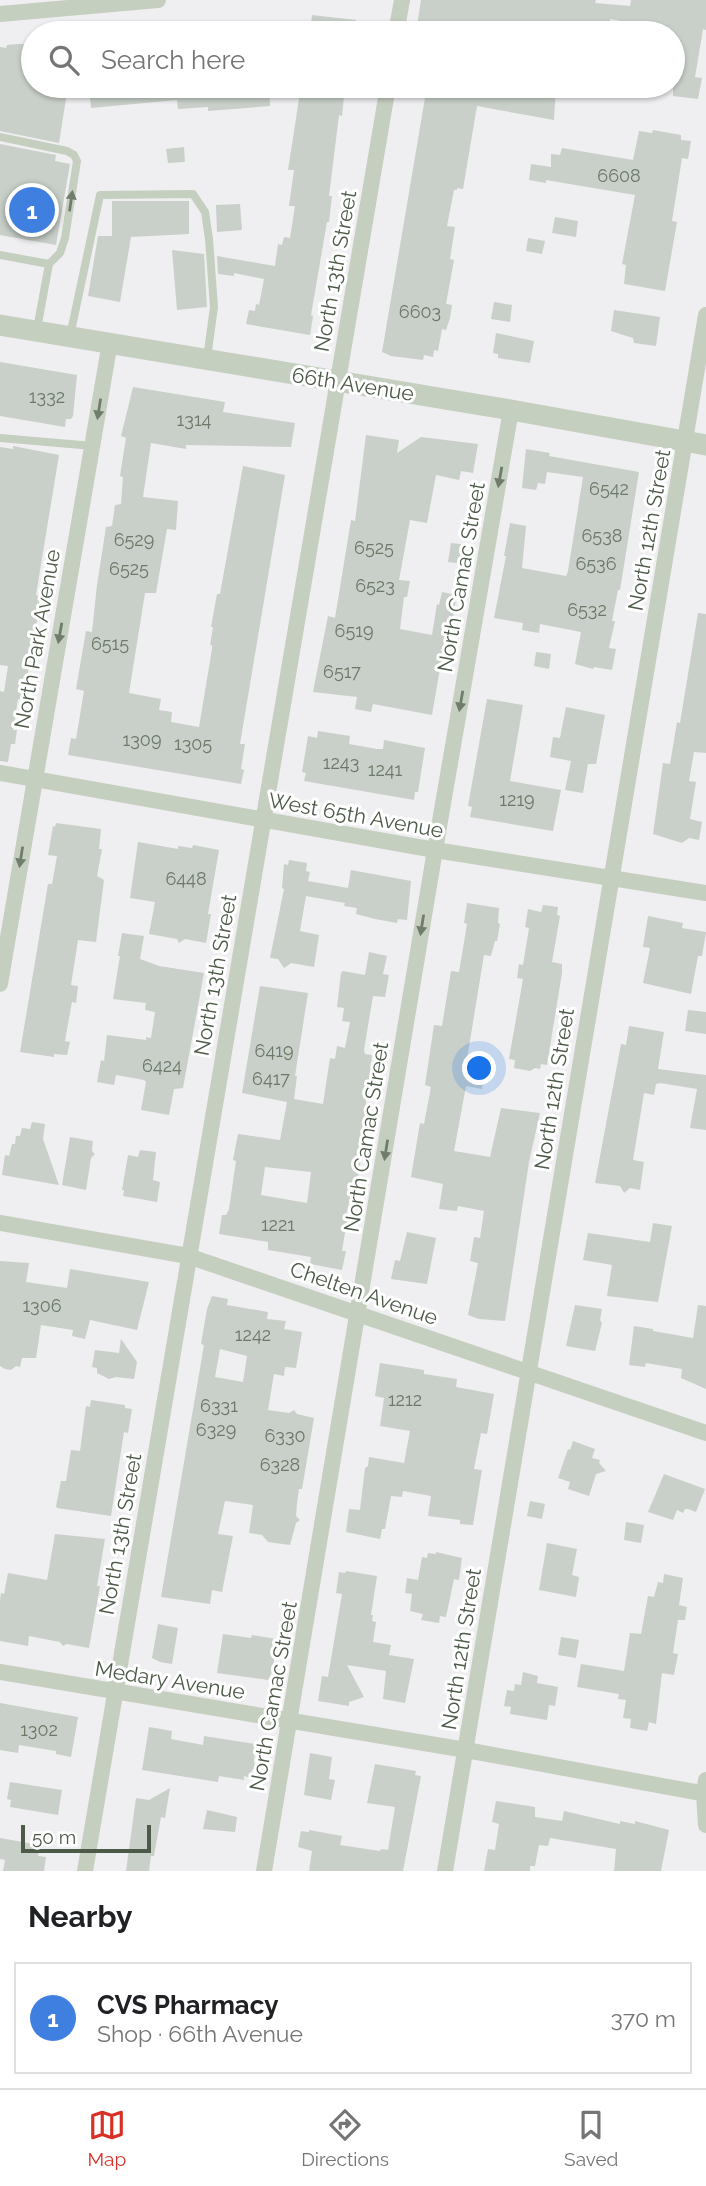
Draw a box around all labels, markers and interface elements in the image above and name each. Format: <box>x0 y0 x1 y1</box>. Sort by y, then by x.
search box <box>21 21 685 98</box>
icon: search <box>45 41 83 79</box>
text: Search here <box>101 45 245 75</box>
house number: 6608 <box>597 165 641 186</box>
pin: 1 <box>9 184 55 236</box>
street label: North 13th Street <box>308 188 362 354</box>
one-way arrow <box>65 190 76 212</box>
house number: 6603 <box>399 301 441 322</box>
street label: 66th Avenue <box>290 362 416 406</box>
house number: 1332 <box>29 386 65 407</box>
one-way arrow <box>93 398 104 420</box>
house number: 1314 <box>177 409 212 430</box>
street label: North 12th Street <box>623 447 675 613</box>
one-way arrow <box>494 466 505 488</box>
house number: 6542 <box>589 478 629 499</box>
street label: North Camac Street <box>432 480 490 674</box>
house number: 6538 <box>582 525 622 546</box>
house number: 6529 <box>114 529 154 550</box>
house number: 6525 <box>354 537 394 558</box>
street label: North Park Avenue <box>9 547 65 731</box>
house number: 6536 <box>575 553 617 574</box>
house number: 6525 <box>109 558 149 579</box>
house number: 6523 <box>355 575 395 596</box>
house number: 6532 <box>567 599 607 620</box>
house number: 6519 <box>335 620 373 641</box>
one-way arrow <box>54 622 65 644</box>
house number: 6515 <box>91 633 129 654</box>
house number: 6517 <box>323 661 361 682</box>
one-way arrow <box>455 690 466 712</box>
house number: 1309 <box>123 729 161 750</box>
house number: 1305 <box>174 733 212 754</box>
house number: 1243 <box>323 752 359 773</box>
house number: 1241 <box>368 759 403 780</box>
street label: West 65th Avenue <box>267 787 445 843</box>
house number: 1219 <box>499 789 535 810</box>
one-way arrow <box>15 847 26 869</box>
house number: 6448 <box>165 868 207 889</box>
street label: North 13th Street <box>188 892 242 1058</box>
one-way arrow <box>416 914 427 936</box>
street label: North 12th Street <box>529 1006 579 1172</box>
house number: 6419 <box>255 1040 293 1061</box>
street label: North Camac Street <box>339 1040 393 1234</box>
your location <box>462 1051 496 1085</box>
house number: 6424 <box>142 1055 182 1076</box>
house number: 6417 <box>252 1068 290 1089</box>
one-way arrow <box>380 1139 391 1161</box>
house number: 1221 <box>261 1214 295 1235</box>
street label: Chelten Avenue <box>287 1256 441 1330</box>
house number: 1306 <box>22 1295 62 1316</box>
house number: 1242 <box>235 1324 271 1345</box>
house number: 1212 <box>388 1389 422 1410</box>
house number: 6331 <box>200 1395 238 1416</box>
house number: 6329 <box>196 1419 236 1440</box>
house number: 6330 <box>264 1425 306 1446</box>
street label: North 13th Street <box>93 1451 147 1617</box>
house number: 6328 <box>260 1454 300 1475</box>
street label: North 12th Street <box>436 1566 486 1732</box>
street label: North Camac Street <box>244 1599 302 1793</box>
street label: Medary Avenue <box>93 1656 247 1704</box>
house number: 1302 <box>20 1719 58 1740</box>
scale bar <box>21 1822 150 1854</box>
text: 50 m <box>32 1826 76 1848</box>
text: Nearby <box>28 1899 132 1934</box>
text: CVS Pharmacy <box>97 1990 278 2020</box>
text: 1 <box>47 2005 59 2032</box>
text: 370 m <box>611 2005 676 2032</box>
text: Shop · 66th Avenue <box>97 2020 303 2047</box>
tab: Map <box>88 2106 126 2170</box>
tab: Directions <box>301 2106 389 2170</box>
tab: Saved <box>564 2106 618 2170</box>

